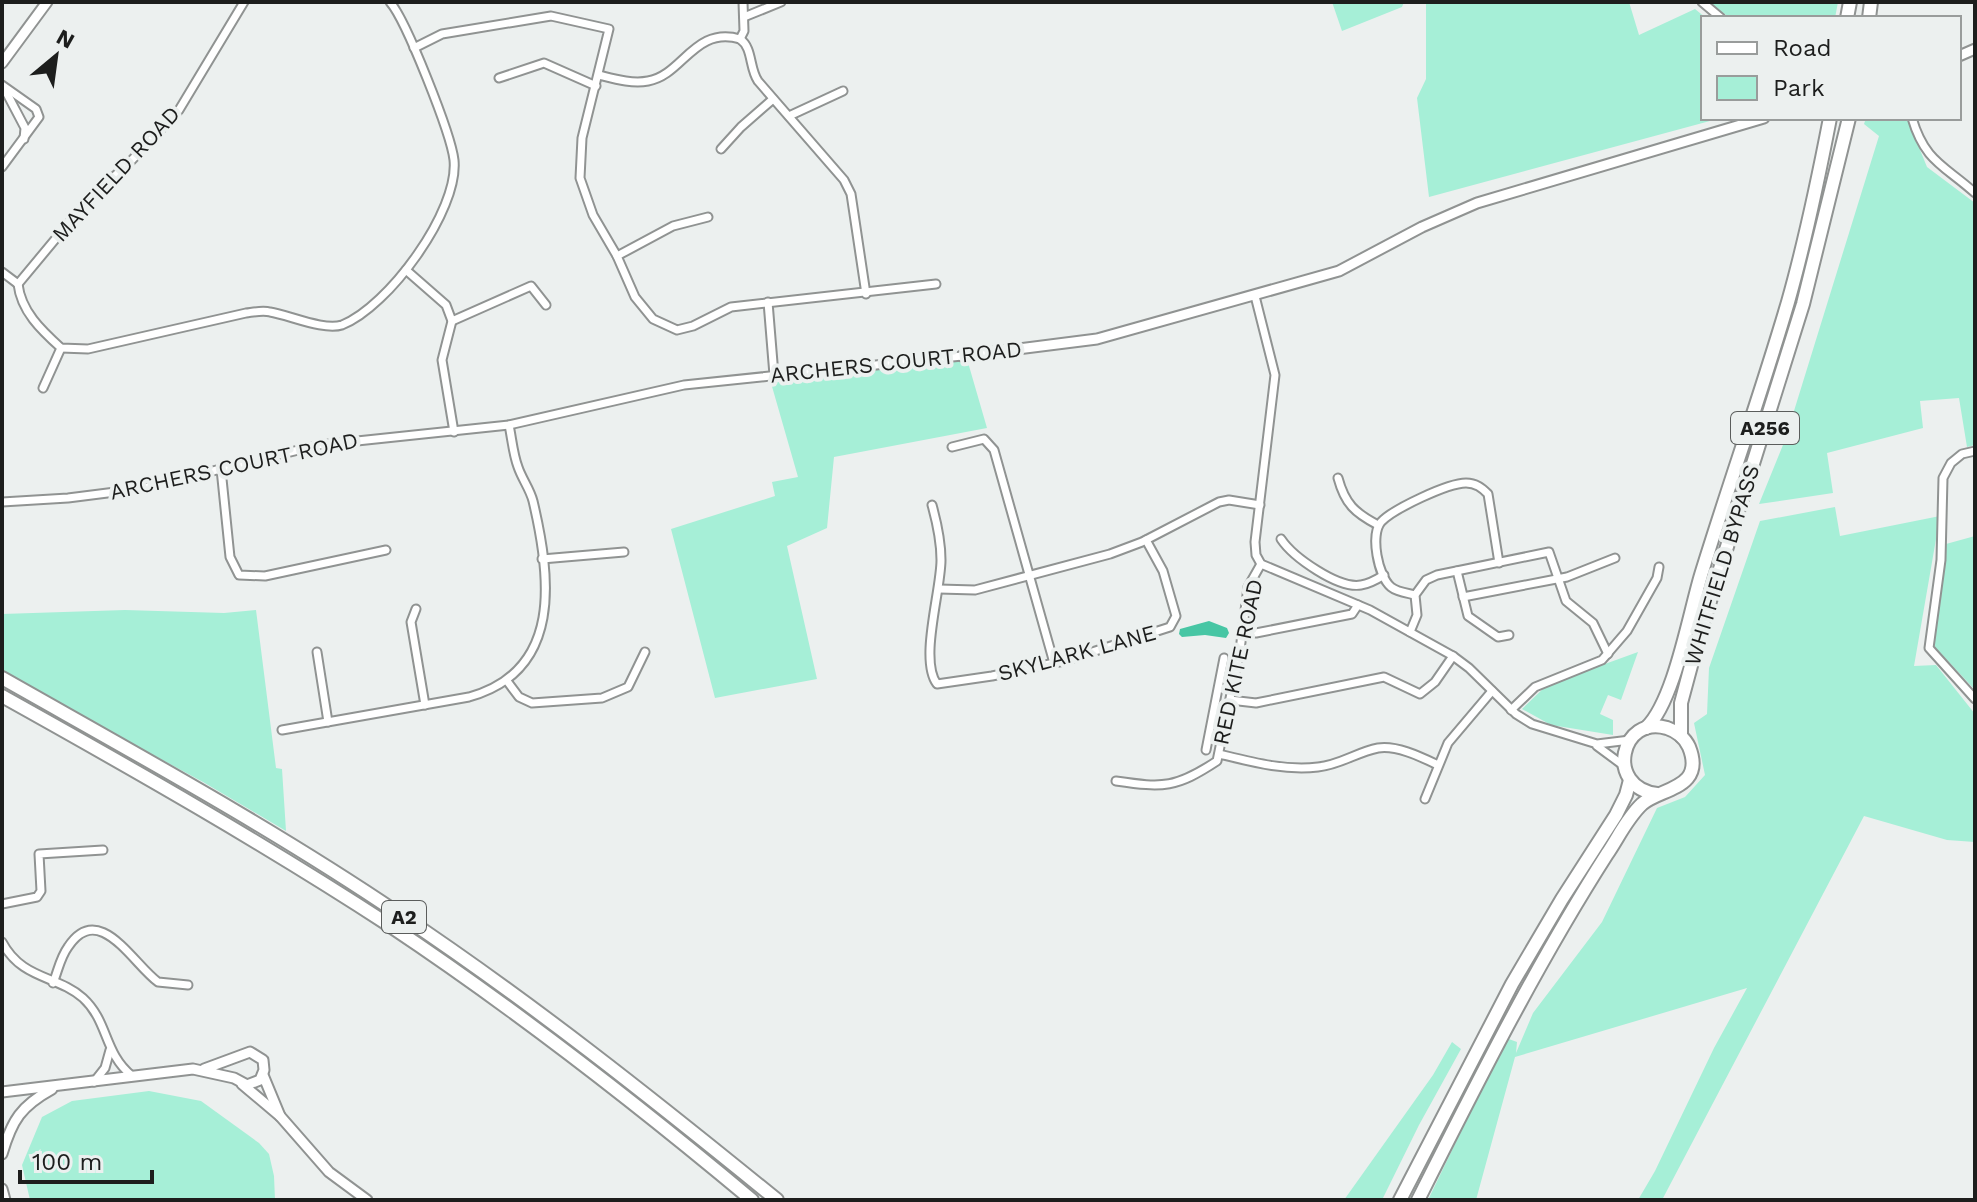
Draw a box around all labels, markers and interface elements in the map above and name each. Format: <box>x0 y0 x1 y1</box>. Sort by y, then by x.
north arrow <box>16 16 96 96</box>
legend <box>1701 16 1961 120</box>
text: N <box>52 24 79 54</box>
text: Road <box>1773 34 1832 62</box>
text: Park <box>1773 74 1825 102</box>
street label: MAYFIELD ROAD <box>47 101 185 247</box>
street label: ARCHERS COURT ROAD <box>769 336 1023 388</box>
road number: A256 <box>1731 412 1799 444</box>
street label: ARCHERS COURT ROAD <box>108 427 360 505</box>
street label: WHITFIELD BYPASS <box>1680 462 1764 668</box>
street label: RED KITE ROAD <box>1208 577 1268 747</box>
street label: SKYLARK LANE <box>995 620 1159 686</box>
road number: A2 <box>382 901 426 933</box>
scale bar <box>20 1134 152 1184</box>
text: 100 m <box>32 1148 102 1176</box>

